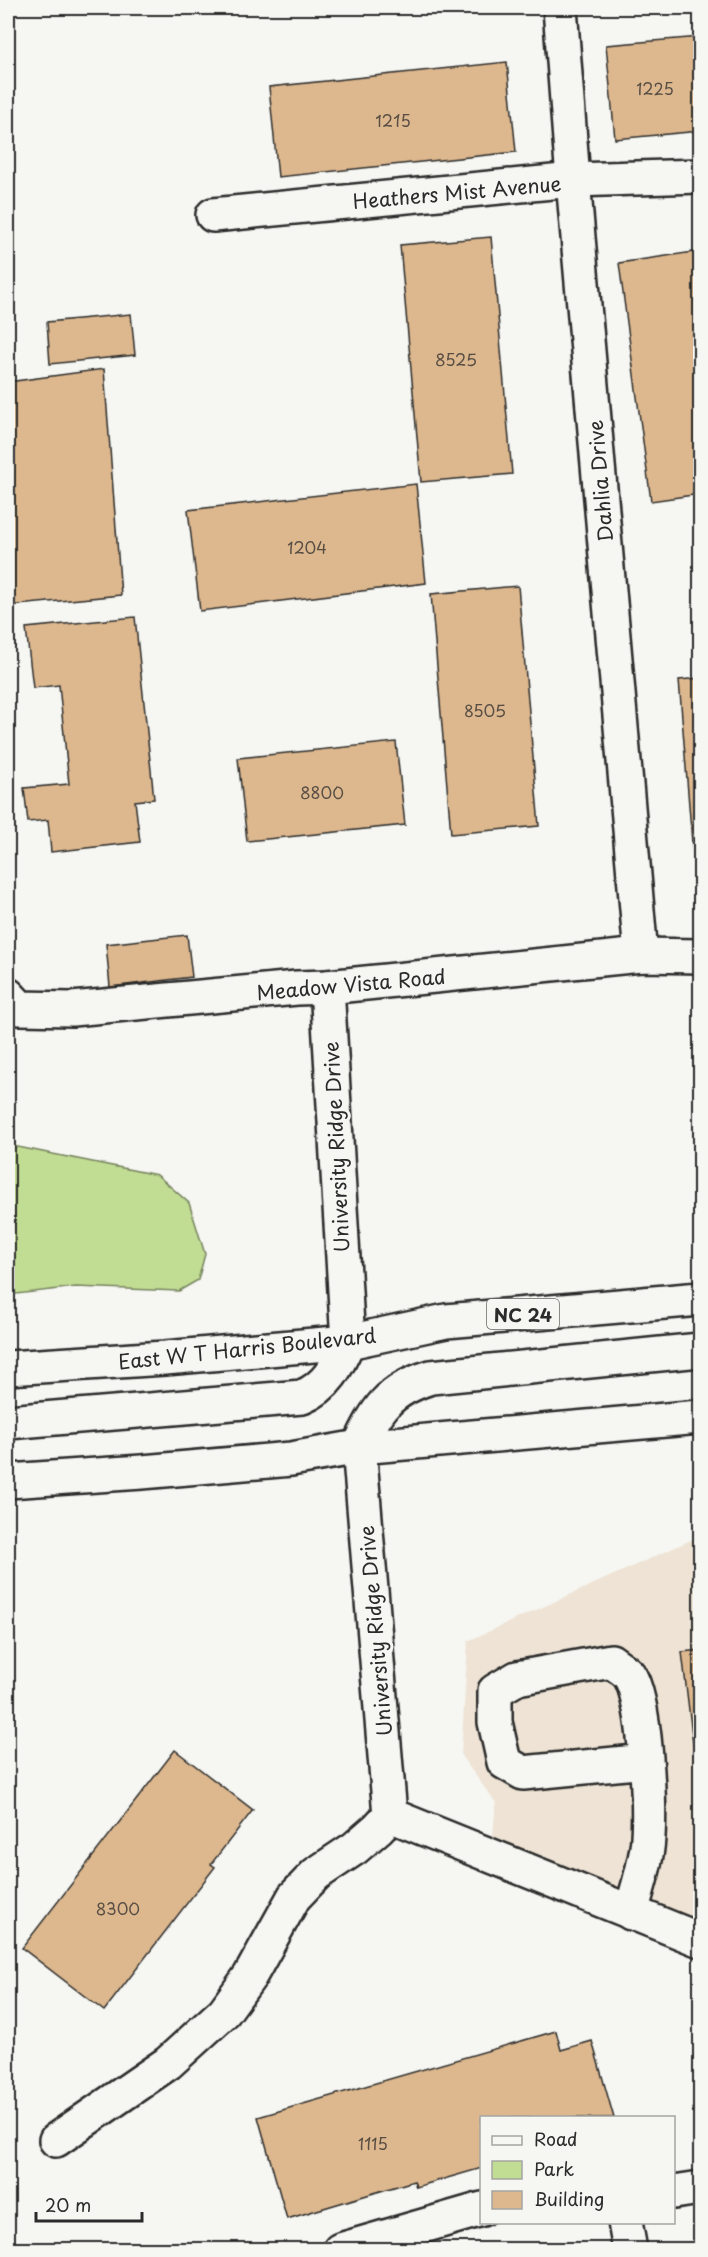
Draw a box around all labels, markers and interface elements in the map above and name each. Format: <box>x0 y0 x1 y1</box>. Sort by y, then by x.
house number: 1225 <box>636 76 674 100</box>
house number: 1215 <box>375 108 411 132</box>
street label: Heathers Mist Avenue <box>352 168 563 216</box>
house number: 8525 <box>435 347 477 371</box>
street label: Dahlia Drive <box>580 419 620 543</box>
house number: 1204 <box>287 535 327 559</box>
house number: 8505 <box>464 698 506 722</box>
house number: 8800 <box>300 780 344 804</box>
street label: Meadow Vista Road <box>255 961 447 1007</box>
street label: University Ridge Drive <box>315 1041 357 1253</box>
road number: NC 24 <box>487 1299 559 1329</box>
street label: East W T Harris Boulevard <box>117 1320 377 1376</box>
street label: University Ridge Drive <box>351 1524 399 1738</box>
house number: 8300 <box>96 1896 140 1920</box>
legend <box>480 2116 675 2224</box>
text: Road <box>534 2125 578 2152</box>
house number: 1115 <box>358 2131 388 2155</box>
text: Park <box>534 2155 574 2182</box>
scale bar <box>36 2185 142 2223</box>
text: Building <box>534 2185 604 2212</box>
text: 20 m <box>45 2191 91 2218</box>

